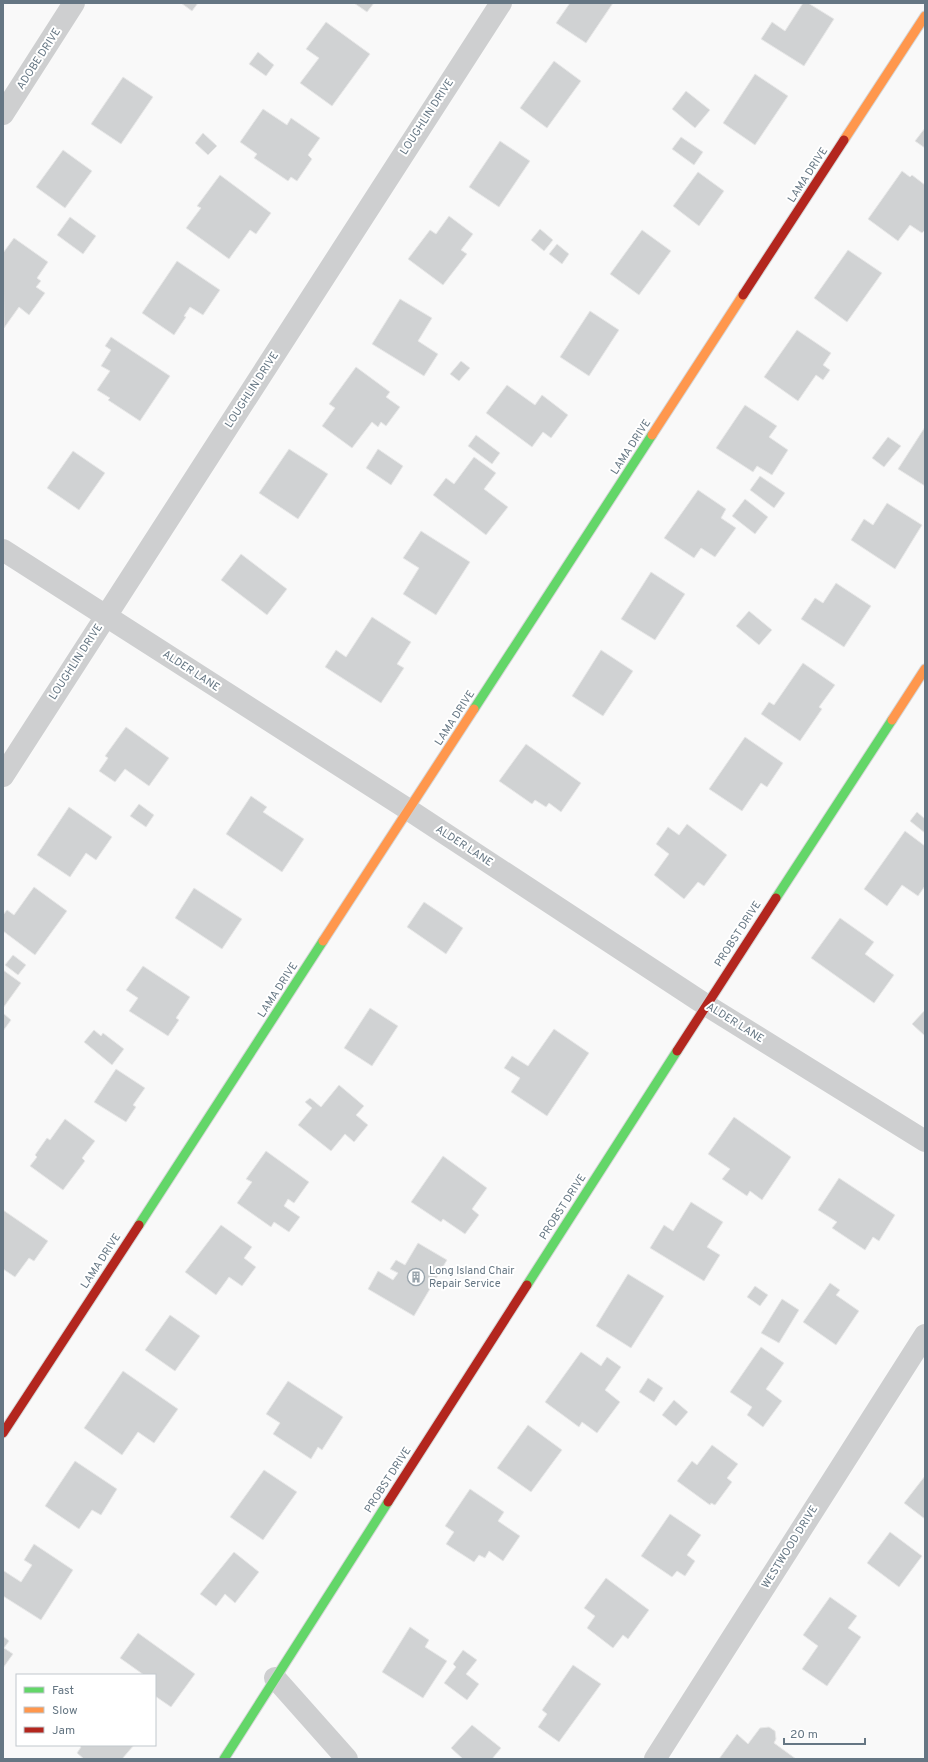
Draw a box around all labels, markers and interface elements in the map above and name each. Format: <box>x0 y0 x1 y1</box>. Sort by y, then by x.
street label: ADOBE DRIVE <box>14 26 64 92</box>
street label: LOUGHLIN DRIVE <box>397 76 457 158</box>
street label: LAMA DRIVE <box>785 145 831 205</box>
street label: LOUGHLIN DRIVE <box>222 349 282 431</box>
street label: LAMA DRIVE <box>608 417 654 477</box>
street label: LOUGHLIN DRIVE <box>46 621 106 703</box>
street label: ALDER LANE <box>160 647 222 695</box>
street label: LAMA DRIVE <box>432 688 478 748</box>
street label: ALDER LANE <box>433 822 495 870</box>
street label: PROBST DRIVE <box>711 898 765 970</box>
street label: LAMA DRIVE <box>255 960 301 1020</box>
street label: ALDER LANE <box>704 1000 766 1046</box>
street label: PROBST DRIVE <box>536 1171 590 1243</box>
street label: LAMA DRIVE <box>78 1231 124 1291</box>
place label: Long Island Chair Repair Service <box>429 1264 515 1291</box>
building icon: Long Island Chair Repair Service <box>406 1267 426 1287</box>
street label: PROBST DRIVE <box>361 1444 415 1516</box>
street label: WESTWOOD DRIVE <box>759 1503 821 1591</box>
legend <box>16 1674 156 1746</box>
text: Fast <box>52 1683 74 1699</box>
text: Slow <box>52 1703 78 1719</box>
scale bar <box>784 1720 865 1746</box>
text: Jam <box>52 1723 75 1739</box>
text: 20 m <box>790 1727 818 1743</box>

